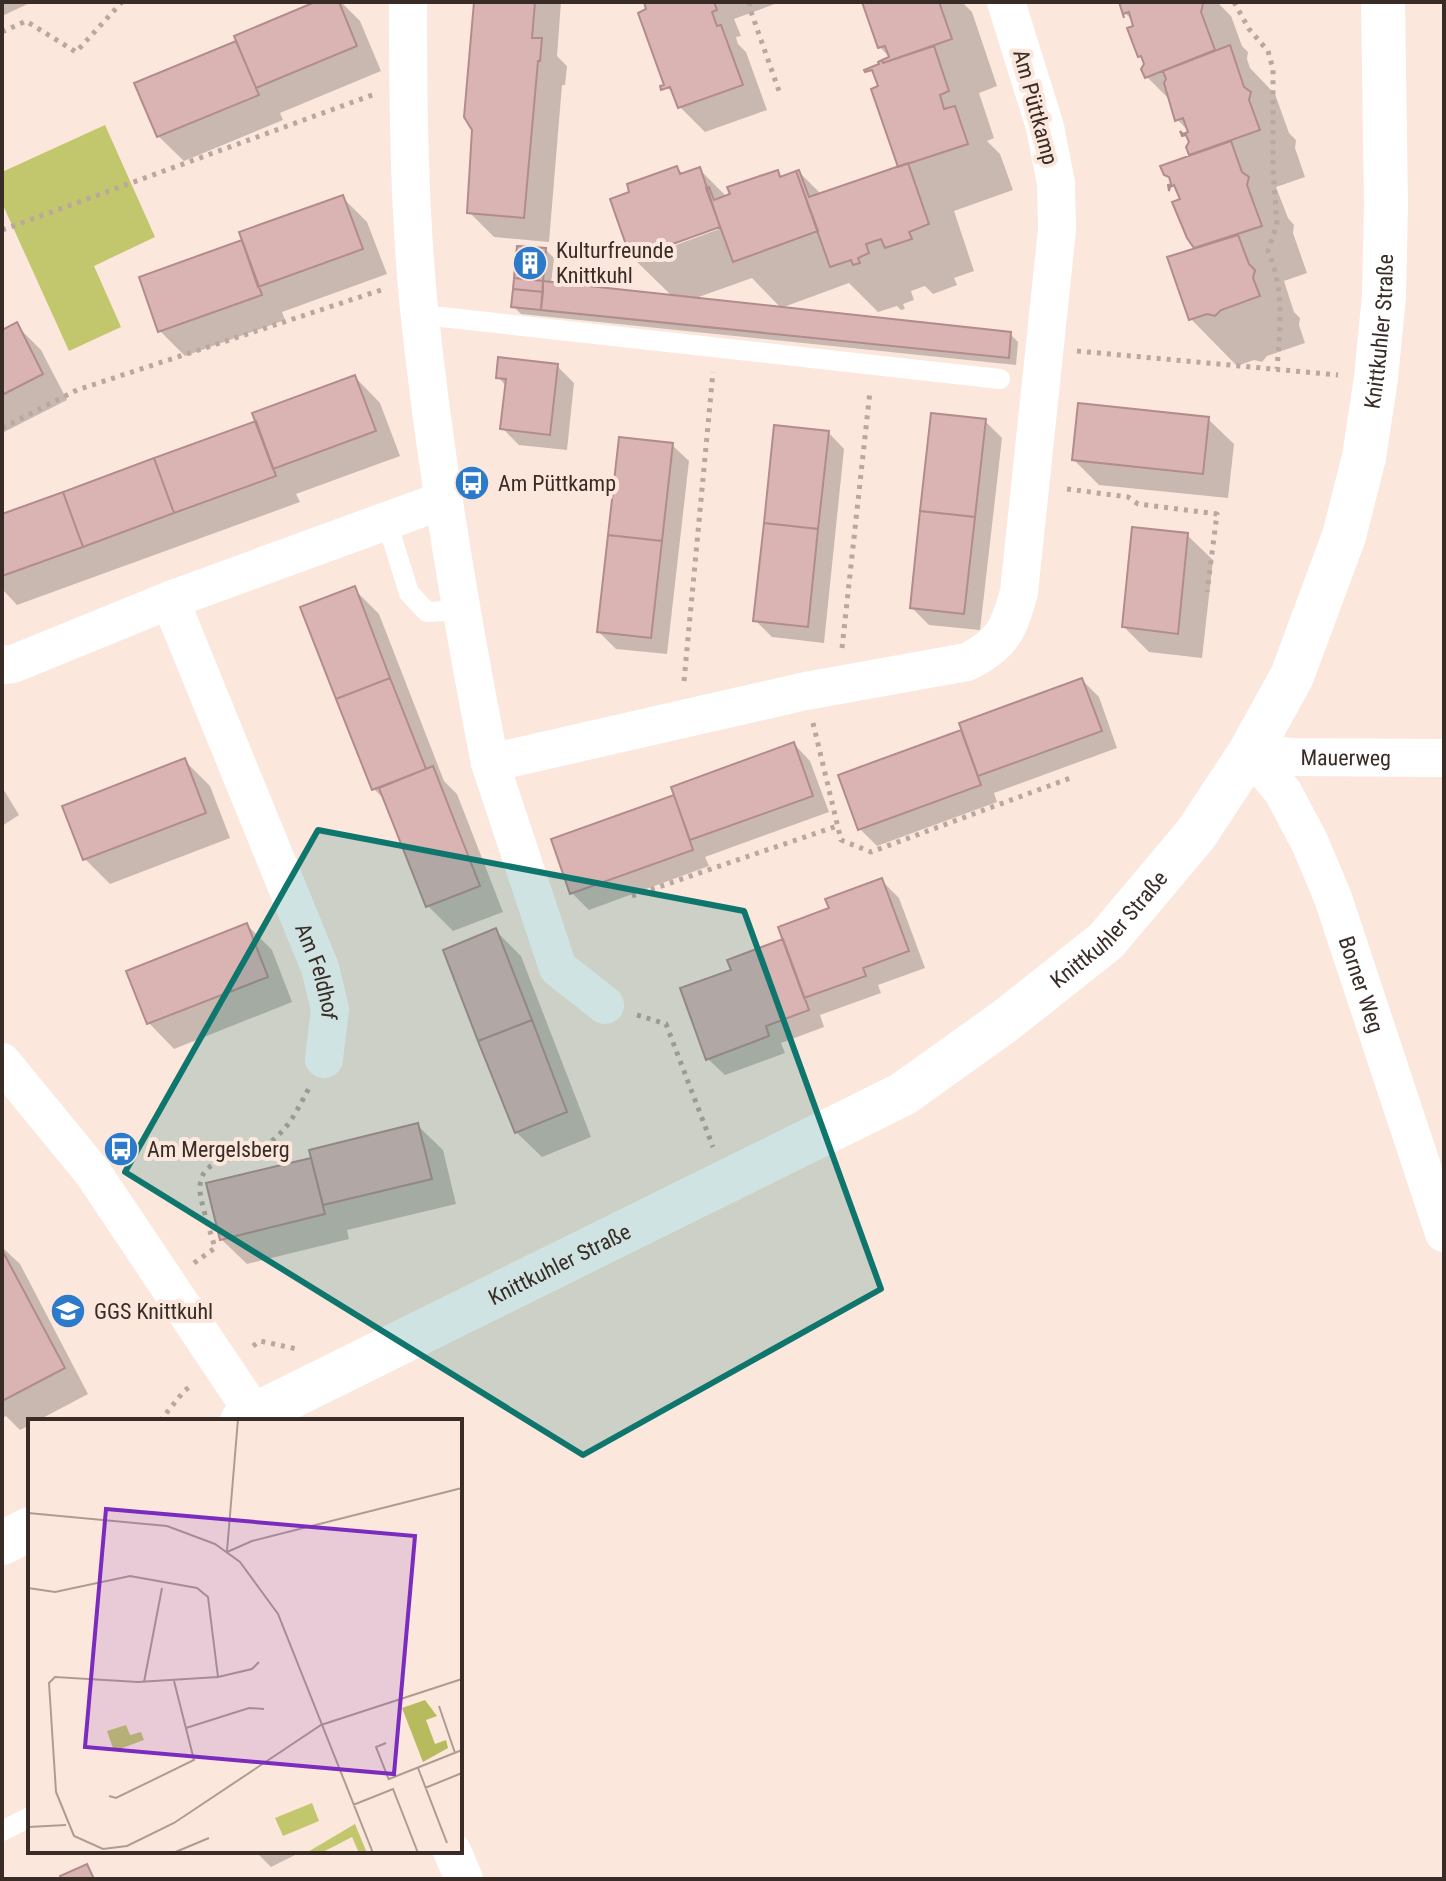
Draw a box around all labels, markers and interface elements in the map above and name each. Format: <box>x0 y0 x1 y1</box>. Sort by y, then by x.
street label: Am Püttkamp <box>1008 47 1063 167</box>
place label: Kulturfreunde Knittkuhl <box>556 238 674 288</box>
building icon: Kulturfreunde Knittkuhl <box>511 244 549 282</box>
street label: Knittkuhler Straße <box>1359 254 1398 411</box>
bus stop icon: Am Püttkamp <box>453 464 491 502</box>
place label: Am Püttkamp <box>498 471 616 496</box>
street label: Mauerweg <box>1300 745 1391 771</box>
street label: Knittkuhler Straße <box>1046 866 1173 993</box>
street label: Am Feldhof <box>290 920 342 1021</box>
street label: Borner Weg <box>1333 933 1389 1036</box>
bus stop icon: Am Mergelsberg <box>102 1130 140 1168</box>
place label: Am Mergelsberg <box>147 1137 289 1162</box>
street label: Knittkuhler Straße <box>484 1219 635 1310</box>
school or university icon: GGS Knittkuhl <box>49 1292 87 1330</box>
place label: GGS Knittkuhl <box>94 1299 213 1324</box>
inset map <box>28 1419 462 1853</box>

